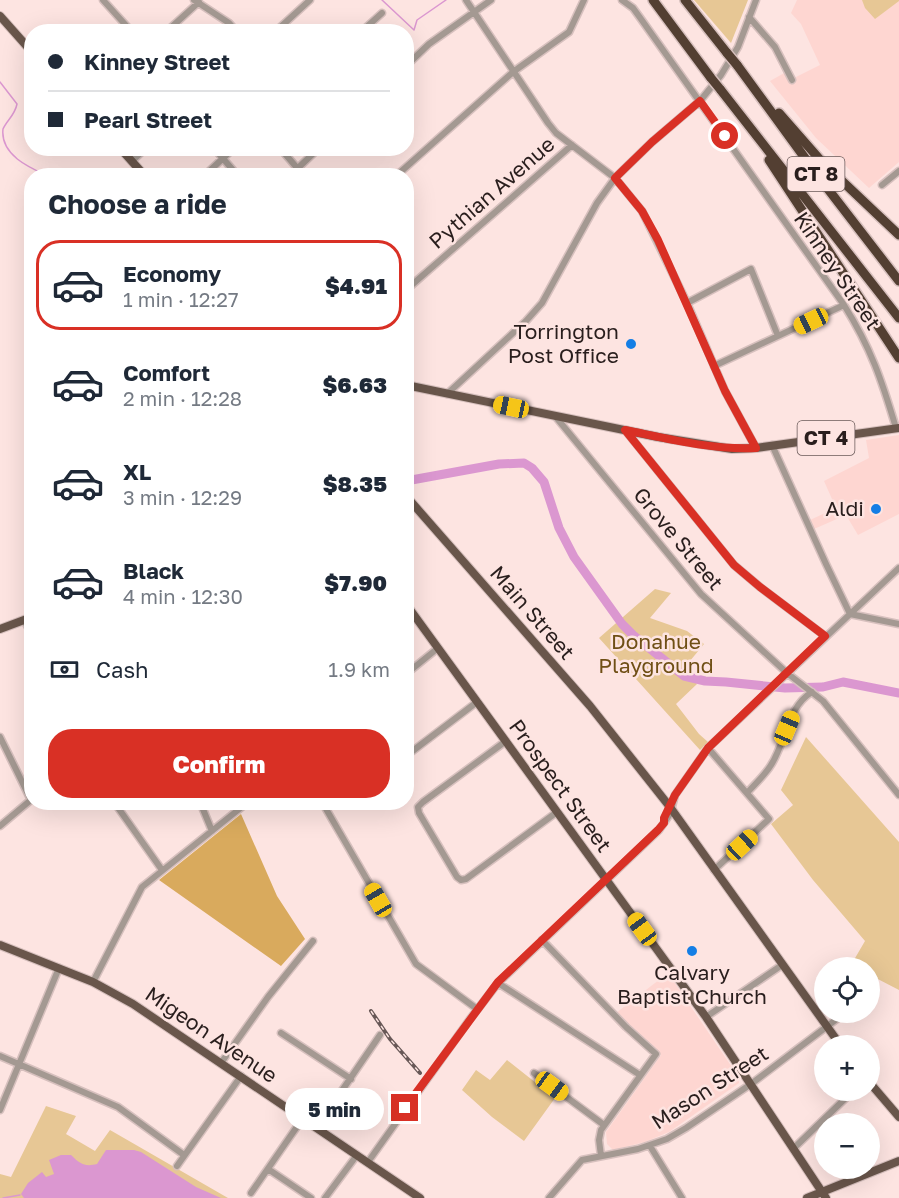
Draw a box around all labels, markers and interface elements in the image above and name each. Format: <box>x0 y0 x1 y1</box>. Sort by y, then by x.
text: Kinney Street <box>84 48 230 75</box>
text: Pearl Street <box>84 106 212 133</box>
route start <box>711 122 738 149</box>
street label: Pythian Avenue <box>423 131 559 254</box>
road number: CT 8 <box>788 157 844 191</box>
text: Choose a ride <box>48 188 227 220</box>
street label: Kinney Street <box>789 206 887 334</box>
icon: car <box>51 258 105 312</box>
text: Economy <box>123 260 221 287</box>
text: $4.91 <box>325 272 387 299</box>
text: 1 min · 12:27 <box>123 287 239 311</box>
car <box>791 305 831 337</box>
place label: Torrington Post Office <box>508 318 619 368</box>
marker: Torrington Post Office <box>624 337 638 351</box>
icon: car <box>51 357 105 411</box>
text: Comfort <box>123 359 210 386</box>
text: $6.63 <box>323 371 387 398</box>
text: 2 min · 12:28 <box>123 386 242 410</box>
car <box>492 394 530 420</box>
road number: CT 4 <box>798 421 854 455</box>
icon: car <box>51 456 105 510</box>
text: XL <box>123 458 151 485</box>
text: $8.35 <box>323 470 387 497</box>
street label: Grove Street <box>628 482 729 595</box>
text: 3 min · 12:29 <box>123 485 242 509</box>
place label: Aldi <box>825 495 864 521</box>
marker: Aldi <box>869 502 883 516</box>
icon: car <box>51 555 105 609</box>
text: Black <box>123 557 184 584</box>
street label: Main Street <box>485 560 581 665</box>
text: $7.90 <box>324 569 387 596</box>
text: 4 min · 12:30 <box>123 584 243 608</box>
park label: Donahue Playground <box>598 628 714 678</box>
icon: cash <box>48 653 81 686</box>
text: Cash <box>96 656 149 683</box>
text: 1.9 km <box>328 657 390 681</box>
car <box>772 708 802 748</box>
street label: Prospect Street <box>504 714 618 857</box>
button: Confirm <box>48 729 390 798</box>
car <box>723 826 761 864</box>
car <box>361 880 395 920</box>
car <box>624 909 660 949</box>
marker: Calvary Baptist Church <box>685 944 699 958</box>
map controls <box>814 957 880 1179</box>
button: locate <box>814 957 880 1023</box>
place label: Calvary Baptist Church <box>617 959 767 1009</box>
street label: Migeon Avenue <box>141 980 283 1088</box>
button: + <box>814 1035 880 1101</box>
street label: Mason Street <box>646 1040 773 1135</box>
car <box>532 1068 572 1104</box>
callout: 5 min <box>285 1087 384 1129</box>
route end <box>391 1094 418 1121</box>
text: 5 min <box>308 1097 361 1121</box>
button: − <box>814 1113 880 1179</box>

